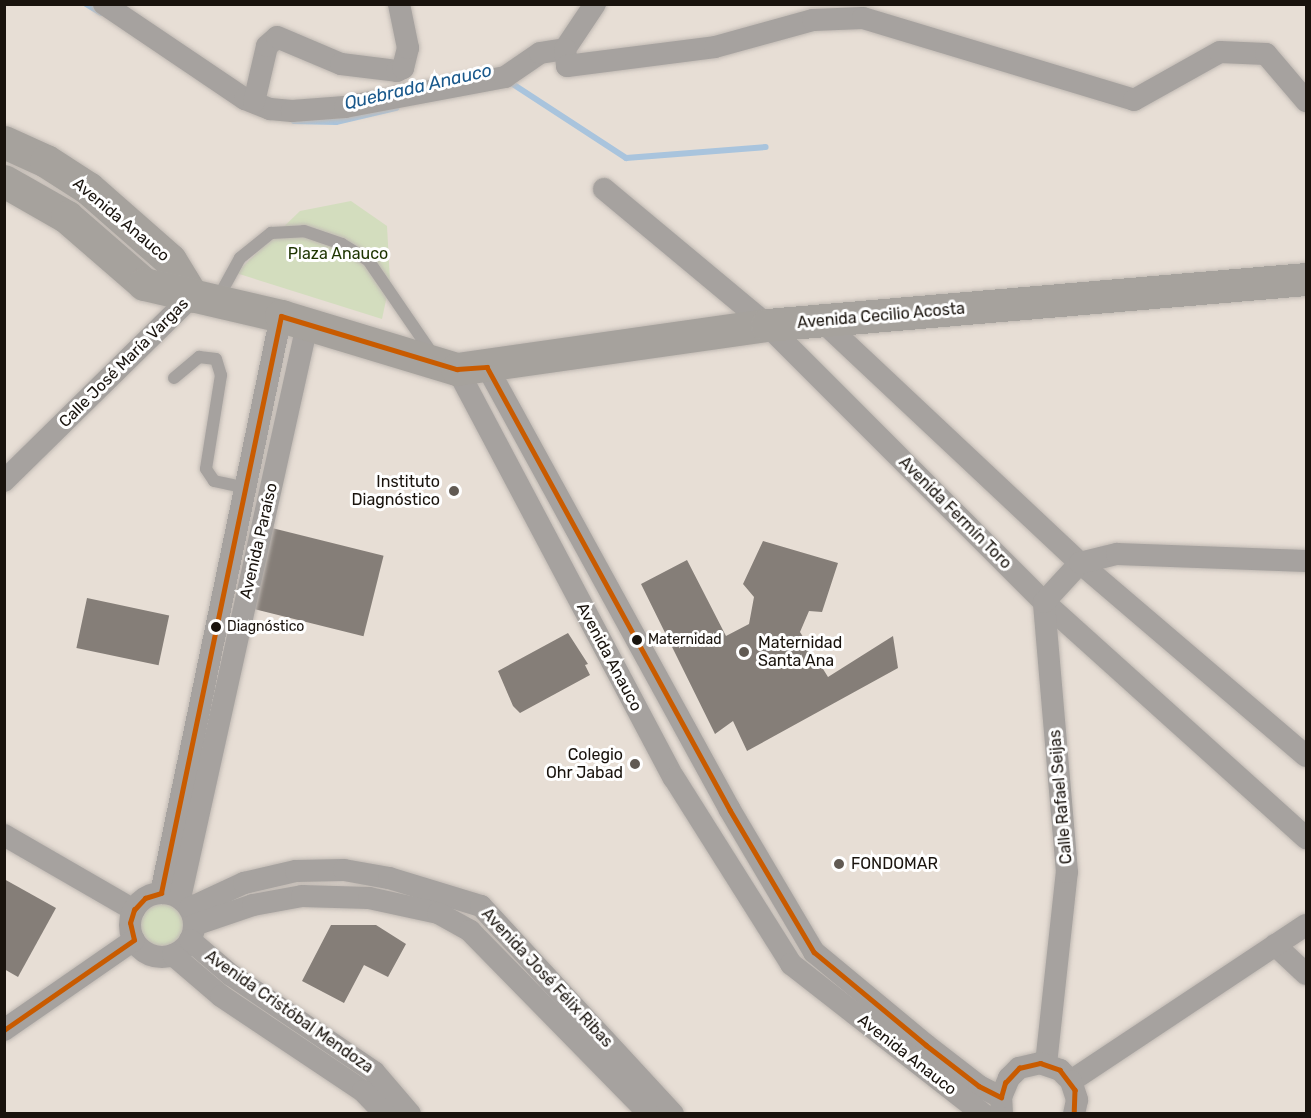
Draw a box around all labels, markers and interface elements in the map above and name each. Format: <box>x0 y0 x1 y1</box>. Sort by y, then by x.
water label: Quebrada Anauco <box>342 59 494 115</box>
street label: Avenida Anauco <box>69 174 173 266</box>
park label: Plaza Anauco <box>288 244 388 264</box>
street label: Calle José María Vargas <box>55 294 193 432</box>
street label: Avenida Cecilio Acosta <box>796 299 966 333</box>
street label: Avenida Fermín Toro <box>895 453 1015 573</box>
place label: Instituto Diagnóstico <box>352 472 440 510</box>
street label: Avenida Paraíso <box>236 481 282 601</box>
marker: Instituto Diagnóstico <box>445 482 463 500</box>
street label: Avenida Anauco <box>572 599 646 715</box>
place label: Diagnóstico <box>227 619 304 635</box>
marker: Diagnóstico <box>210 621 222 633</box>
place label: Maternidad <box>648 632 722 648</box>
place label: Maternidad Santa Ana <box>758 633 842 671</box>
marker: Maternidad <box>631 634 643 646</box>
marker: Maternidad Santa Ana <box>735 643 753 661</box>
street label: Calle Rafael Seijas <box>1046 729 1076 865</box>
place label: Colegio Ohr Jabad <box>546 745 623 783</box>
marker: Colegio Ohr Jabad <box>628 757 642 771</box>
place label: FONDOMAR <box>851 854 938 874</box>
marker: FONDOMAR <box>832 857 846 871</box>
street label: Avenida José Félix Ribas <box>477 904 617 1052</box>
street label: Avenida Cristóbal Mendoza <box>201 947 377 1077</box>
street label: Avenida Anauco <box>854 1010 960 1100</box>

